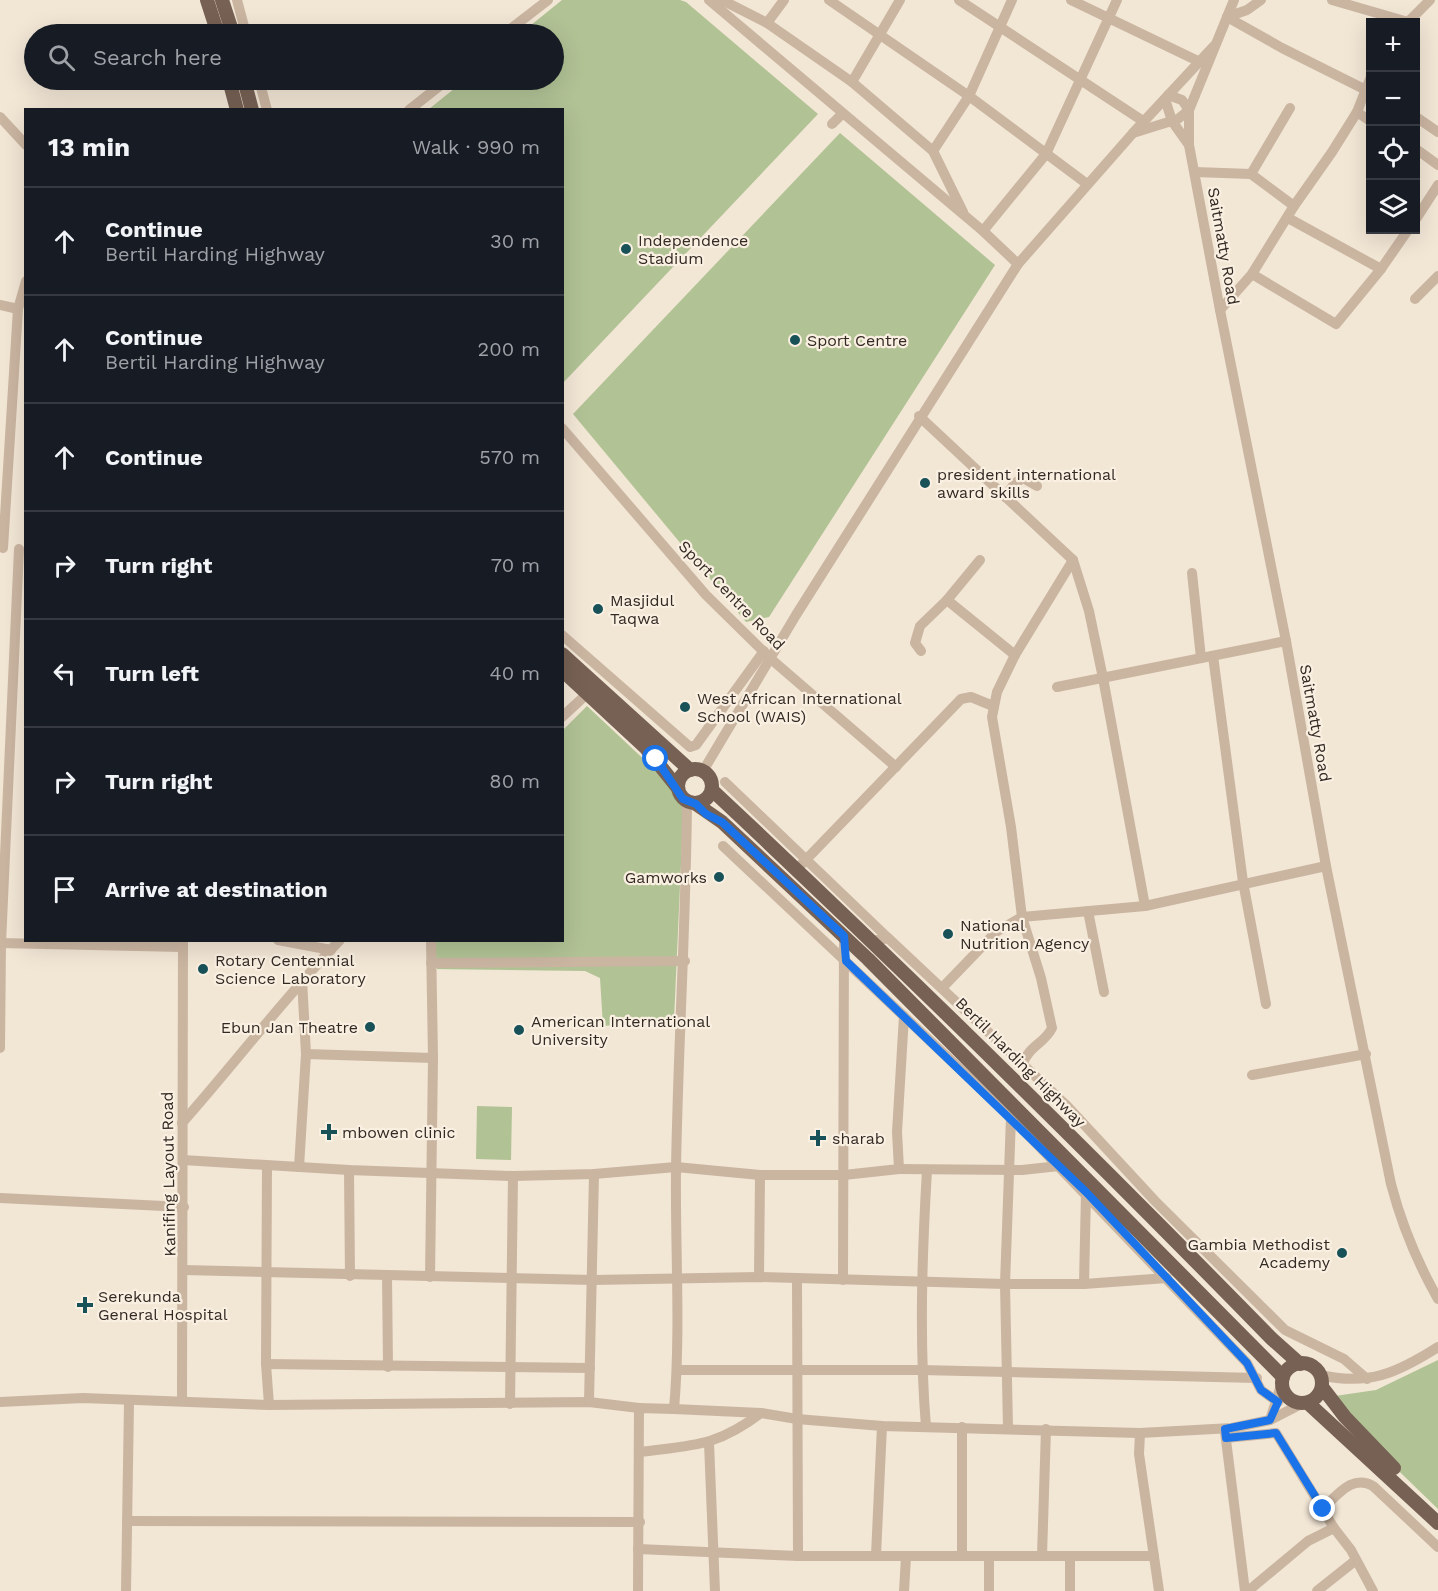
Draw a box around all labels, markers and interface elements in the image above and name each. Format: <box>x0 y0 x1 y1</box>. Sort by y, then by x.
map controls <box>1366 18 1420 234</box>
button: + <box>1366 18 1420 72</box>
search box <box>24 24 564 90</box>
icon: search <box>45 41 78 74</box>
text: Search here <box>93 45 222 70</box>
button: − <box>1366 72 1420 126</box>
button: locate <box>1366 126 1420 180</box>
text: 13 min <box>48 132 130 162</box>
text: Walk · 990 m <box>412 135 540 159</box>
button: layers <box>1366 180 1420 234</box>
street label: Saitmatty Road <box>1204 186 1243 306</box>
text: Continue <box>105 217 203 242</box>
icon: ahead <box>48 225 81 258</box>
text: 30 m <box>490 229 540 253</box>
place label: Independence Stadium <box>638 231 748 268</box>
text: Bertil Harding Highway <box>105 242 325 266</box>
marker: Independence Stadium <box>619 242 633 256</box>
text: Continue <box>105 325 203 350</box>
place label: Sport Centre <box>807 331 907 350</box>
icon: ahead <box>48 333 81 366</box>
marker: Sport Centre <box>788 333 802 347</box>
text: 200 m <box>478 337 540 361</box>
text: Bertil Harding Highway <box>105 350 325 374</box>
icon: ahead <box>48 441 81 474</box>
text: Continue <box>105 445 203 470</box>
text: 570 m <box>479 445 540 469</box>
place label: president international award skills <box>937 465 1116 502</box>
marker: president international award skills <box>918 476 932 490</box>
street label: Sport Centre Road <box>675 537 789 654</box>
icon: right <box>48 549 81 582</box>
text: Turn right <box>105 553 212 578</box>
text: 70 m <box>491 553 540 577</box>
place label: Masjidul Taqwa <box>610 591 674 628</box>
marker: Masjidul Taqwa <box>591 602 605 616</box>
icon: left <box>48 657 81 690</box>
text: Turn left <box>105 661 199 686</box>
text: 40 m <box>489 661 540 685</box>
street label: Saitmatty Road <box>1296 663 1335 783</box>
place label: West African International School (WAIS) <box>697 689 902 726</box>
marker: West African International School (WAIS) <box>678 700 692 714</box>
route start <box>642 745 668 771</box>
icon: right <box>48 765 81 798</box>
text: Turn right <box>105 769 212 794</box>
text: 80 m <box>489 769 540 793</box>
place label: Gamworks <box>625 868 707 887</box>
marker: Gamworks <box>712 870 726 884</box>
icon: arrive <box>48 873 81 906</box>
text: Arrive at destination <box>105 877 328 902</box>
place label: National Nutrition Agency <box>960 916 1090 953</box>
marker: National Nutrition Agency <box>941 927 955 941</box>
place label: Rotary Centennial Science Laboratory <box>215 951 366 988</box>
marker: Rotary Centennial Science Laboratory <box>196 962 210 976</box>
street label: Bertil Harding Highway <box>952 993 1090 1132</box>
place label: American International University <box>531 1012 710 1049</box>
place label: Ebun Jan Theatre <box>221 1018 358 1037</box>
marker: Ebun Jan Theatre <box>363 1020 377 1034</box>
marker: American International University <box>512 1023 526 1037</box>
street label: Kanifing Layout Road <box>158 1091 179 1257</box>
marker: mbowen clinic <box>320 1123 338 1141</box>
place label: mbowen clinic <box>342 1123 456 1142</box>
marker: sharab <box>809 1129 827 1147</box>
place label: sharab <box>832 1129 885 1148</box>
place label: Gambia Methodist Academy <box>1188 1235 1331 1272</box>
marker: Gambia Methodist Academy <box>1335 1246 1349 1260</box>
place label: Serekunda General Hospital <box>98 1287 228 1324</box>
marker: Serekunda General Hospital <box>76 1296 94 1314</box>
route end <box>1309 1495 1335 1521</box>

